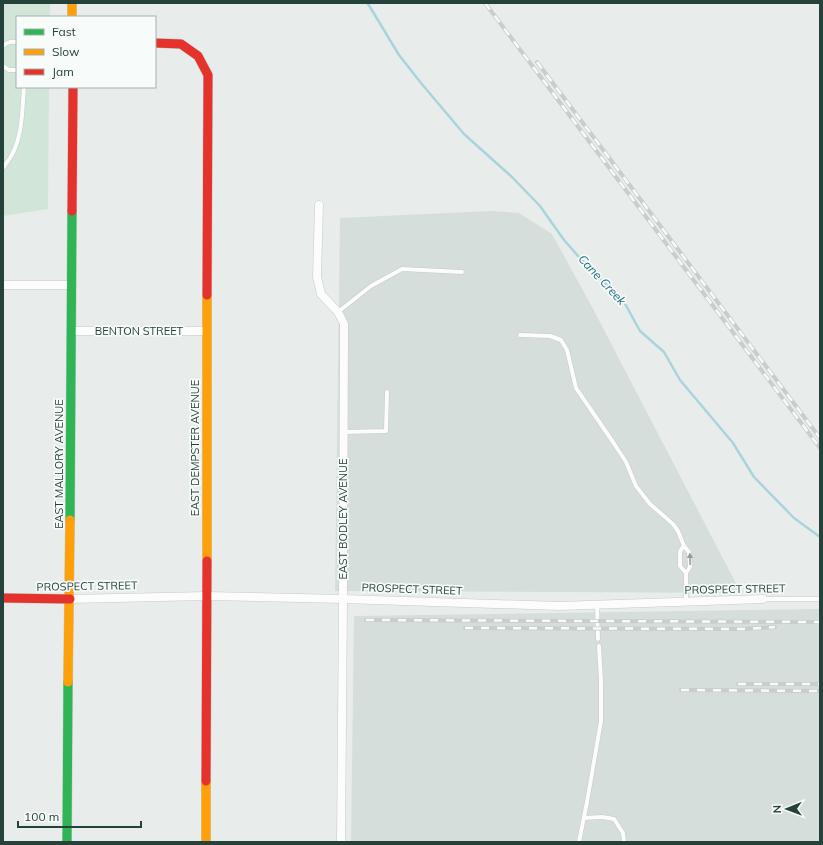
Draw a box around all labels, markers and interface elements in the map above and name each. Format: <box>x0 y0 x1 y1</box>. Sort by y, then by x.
legend <box>16 16 156 88</box>
text: Fast <box>52 24 76 39</box>
text: Slow <box>52 44 80 59</box>
text: Jam <box>52 64 74 79</box>
water label: Cane Creek <box>575 251 630 309</box>
street label: BENTON STREET <box>95 324 183 338</box>
street label: EAST DEMPSTER AVENUE <box>188 380 202 516</box>
street label: EAST MALLORY AVENUE <box>52 399 66 529</box>
street label: EAST BODLEY AVENUE <box>336 458 350 580</box>
one-way arrow <box>686 553 693 565</box>
street label: PROSPECT STREET <box>36 578 138 594</box>
street label: PROSPECT STREET <box>361 580 463 598</box>
street label: PROSPECT STREET <box>684 581 786 597</box>
north arrow <box>767 789 807 829</box>
scale bar <box>18 803 141 829</box>
text: N <box>770 805 784 813</box>
text: 100 m <box>24 809 59 824</box>

